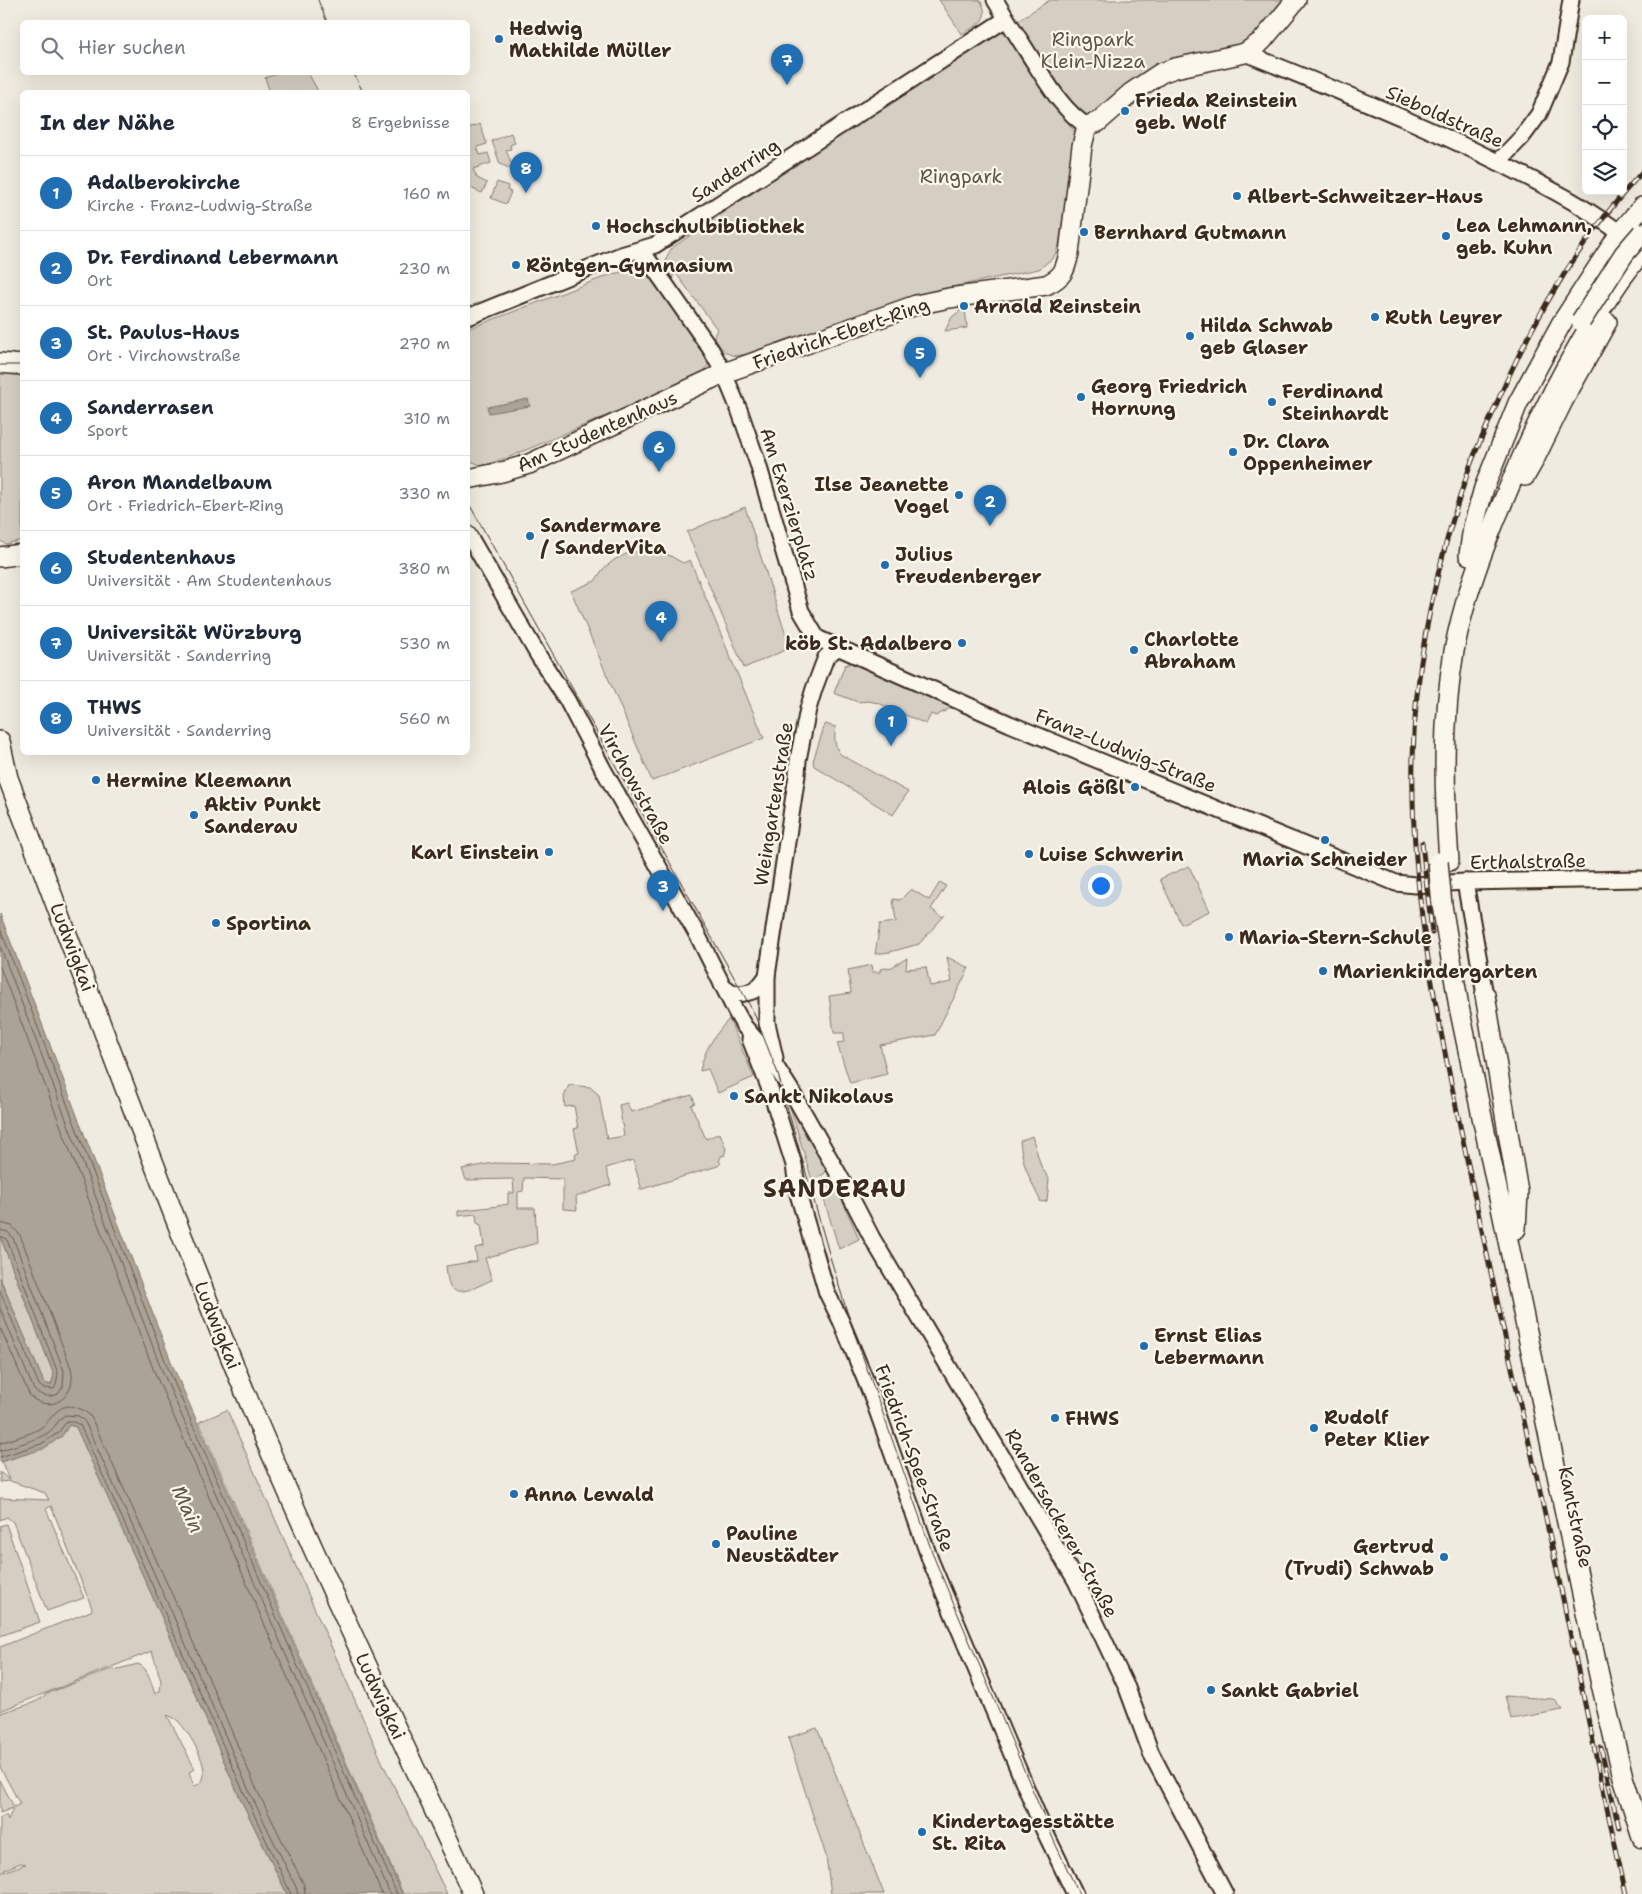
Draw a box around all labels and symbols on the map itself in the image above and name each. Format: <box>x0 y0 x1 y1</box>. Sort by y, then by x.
place label: Hedwig Mathilde Müller <box>509 16 671 63</box>
park label: Ringpark Klein-Nizza <box>1041 27 1146 74</box>
marker: Hedwig Mathilde Müller <box>493 33 505 45</box>
pin: 7 <box>771 44 803 85</box>
street label: Sieboldstraße <box>1382 79 1507 154</box>
place label: Frieda Reinstein geb. Wolf <box>1135 88 1298 135</box>
marker: Frieda Reinstein geb. Wolf <box>1119 105 1131 117</box>
street label: Sanderring <box>686 132 784 208</box>
pin: 8 <box>510 152 542 193</box>
park label: Ringpark <box>920 164 1002 189</box>
place label: Albert-Schweitzer-Haus <box>1247 184 1483 209</box>
marker: Albert-Schweitzer-Haus <box>1231 190 1243 202</box>
place label: Lea Lehmann, geb. Kuhn <box>1456 213 1592 260</box>
place label: Hochschulbibliothek <box>606 214 805 239</box>
marker: Hochschulbibliothek <box>590 220 602 232</box>
place label: Bernhard Gutmann <box>1094 220 1287 245</box>
marker: Bernhard Gutmann <box>1078 226 1090 238</box>
marker: Lea Lehmann, geb. Kuhn <box>1440 230 1452 242</box>
place label: Röntgen-Gymnasium <box>526 253 733 278</box>
marker: Röntgen-Gymnasium <box>510 259 522 271</box>
street label: Friedrich-Ebert-Ring <box>750 292 933 375</box>
place label: Arnold Reinstein <box>974 294 1141 319</box>
marker: Arnold Reinstein <box>958 300 970 312</box>
place label: Ruth Leyrer <box>1385 305 1502 330</box>
marker: Ruth Leyrer <box>1369 311 1381 323</box>
place label: Hilda Schwab geb Glaser <box>1200 313 1333 360</box>
marker: Hilda Schwab geb Glaser <box>1184 330 1196 342</box>
pin: 5 <box>904 337 936 378</box>
place label: Georg Friedrich Hornung <box>1091 374 1248 421</box>
place label: Ferdinand Steinhardt <box>1282 379 1389 426</box>
street label: Am Studentenhaus <box>513 385 681 478</box>
marker: Georg Friedrich Hornung <box>1075 391 1087 403</box>
marker: Ferdinand Steinhardt <box>1266 396 1278 408</box>
street label: Am Exerzierplatz <box>754 424 825 584</box>
place label: Dr. Clara Oppenheimer <box>1243 429 1373 476</box>
pin: 6 <box>643 431 675 472</box>
marker: Dr. Clara Oppenheimer <box>1227 446 1239 458</box>
place label: Ilse Jeanette Vogel <box>814 472 949 519</box>
pin: 2 <box>974 485 1006 526</box>
marker: Ilse Jeanette Vogel <box>953 489 965 501</box>
place label: Sandermare / SanderVita <box>540 513 666 560</box>
marker: Sandermare / SanderVita <box>524 530 536 542</box>
place label: Julius Freudenberger <box>895 542 1042 589</box>
marker: Julius Freudenberger <box>879 559 891 571</box>
pin: 4 <box>645 601 677 642</box>
place label: Charlotte Abraham <box>1144 627 1239 674</box>
place label: köb St. Adalbero <box>785 631 952 656</box>
marker: köb St. Adalbero <box>956 637 968 649</box>
marker: Charlotte Abraham <box>1128 644 1140 656</box>
street label: Franz-Ludwig-Straße <box>1032 703 1220 798</box>
pin: 1 <box>875 705 907 746</box>
street label: Virchowstraße <box>592 720 679 849</box>
street label: Weingartenstraße <box>748 720 799 888</box>
place label: Hermine Kleemann <box>106 768 292 793</box>
marker: Hermine Kleemann <box>90 774 102 786</box>
place label: Alois Gößl <box>1022 775 1125 800</box>
marker: Alois Gößl <box>1129 781 1141 793</box>
place label: Aktiv Punkt Sanderau <box>204 792 321 839</box>
marker: Aktiv Punkt Sanderau <box>188 809 200 821</box>
marker: Maria Schneider <box>1319 834 1331 846</box>
place label: Karl Einstein <box>411 840 539 865</box>
place label: Luise Schwerin <box>1039 842 1184 867</box>
marker: Karl Einstein <box>543 846 555 858</box>
place label: Maria Schneider <box>1243 847 1407 872</box>
marker: Luise Schwerin <box>1023 848 1035 860</box>
street label: Erthalstraße <box>1470 848 1586 875</box>
pin: 3 <box>647 870 679 911</box>
your location <box>1088 873 1114 899</box>
street label: Ludwigkai <box>44 899 101 995</box>
place label: Sportina <box>226 911 311 936</box>
marker: Sportina <box>210 917 222 929</box>
place label: Maria-Stern-Schule <box>1239 925 1432 950</box>
marker: Maria-Stern-Schule <box>1223 931 1235 943</box>
place label: Marienkindergarten <box>1333 959 1538 984</box>
marker: Marienkindergarten <box>1317 965 1329 977</box>
place label: Sankt Nikolaus <box>744 1084 894 1109</box>
marker: Sankt Nikolaus <box>728 1090 740 1102</box>
district label: SANDERAU <box>763 1173 907 1205</box>
street label: Ludwigkai <box>189 1277 247 1373</box>
place label: Ernst Elias Lebermann <box>1154 1323 1264 1370</box>
marker: Ernst Elias Lebermann <box>1138 1340 1150 1352</box>
street label: Friedrich-Spee-Straße <box>869 1361 960 1555</box>
place label: Rudolf Peter Klier <box>1324 1405 1430 1452</box>
place label: FHWS <box>1065 1406 1119 1431</box>
marker: FHWS <box>1049 1412 1061 1424</box>
marker: Rudolf Peter Klier <box>1308 1422 1320 1434</box>
street label: Randersackerer Straße <box>999 1424 1124 1622</box>
street label: Kantstraße <box>1553 1464 1598 1570</box>
water label: Main <box>166 1481 210 1537</box>
place label: Anna Lewald <box>524 1482 654 1507</box>
marker: Anna Lewald <box>508 1488 520 1500</box>
place label: Pauline Neustädter <box>726 1521 839 1568</box>
place label: Gertrud (Trudi) Schwab <box>1284 1534 1434 1581</box>
marker: Pauline Neustädter <box>710 1538 722 1550</box>
marker: Gertrud (Trudi) Schwab <box>1438 1551 1450 1563</box>
street label: Ludwigkai <box>350 1649 412 1744</box>
place label: Sankt Gabriel <box>1221 1678 1359 1703</box>
marker: Sankt Gabriel <box>1205 1684 1217 1696</box>
place label: Kindertagesstätte St. Rita <box>932 1809 1115 1856</box>
marker: Kindertagesstätte St. Rita <box>916 1826 928 1838</box>

